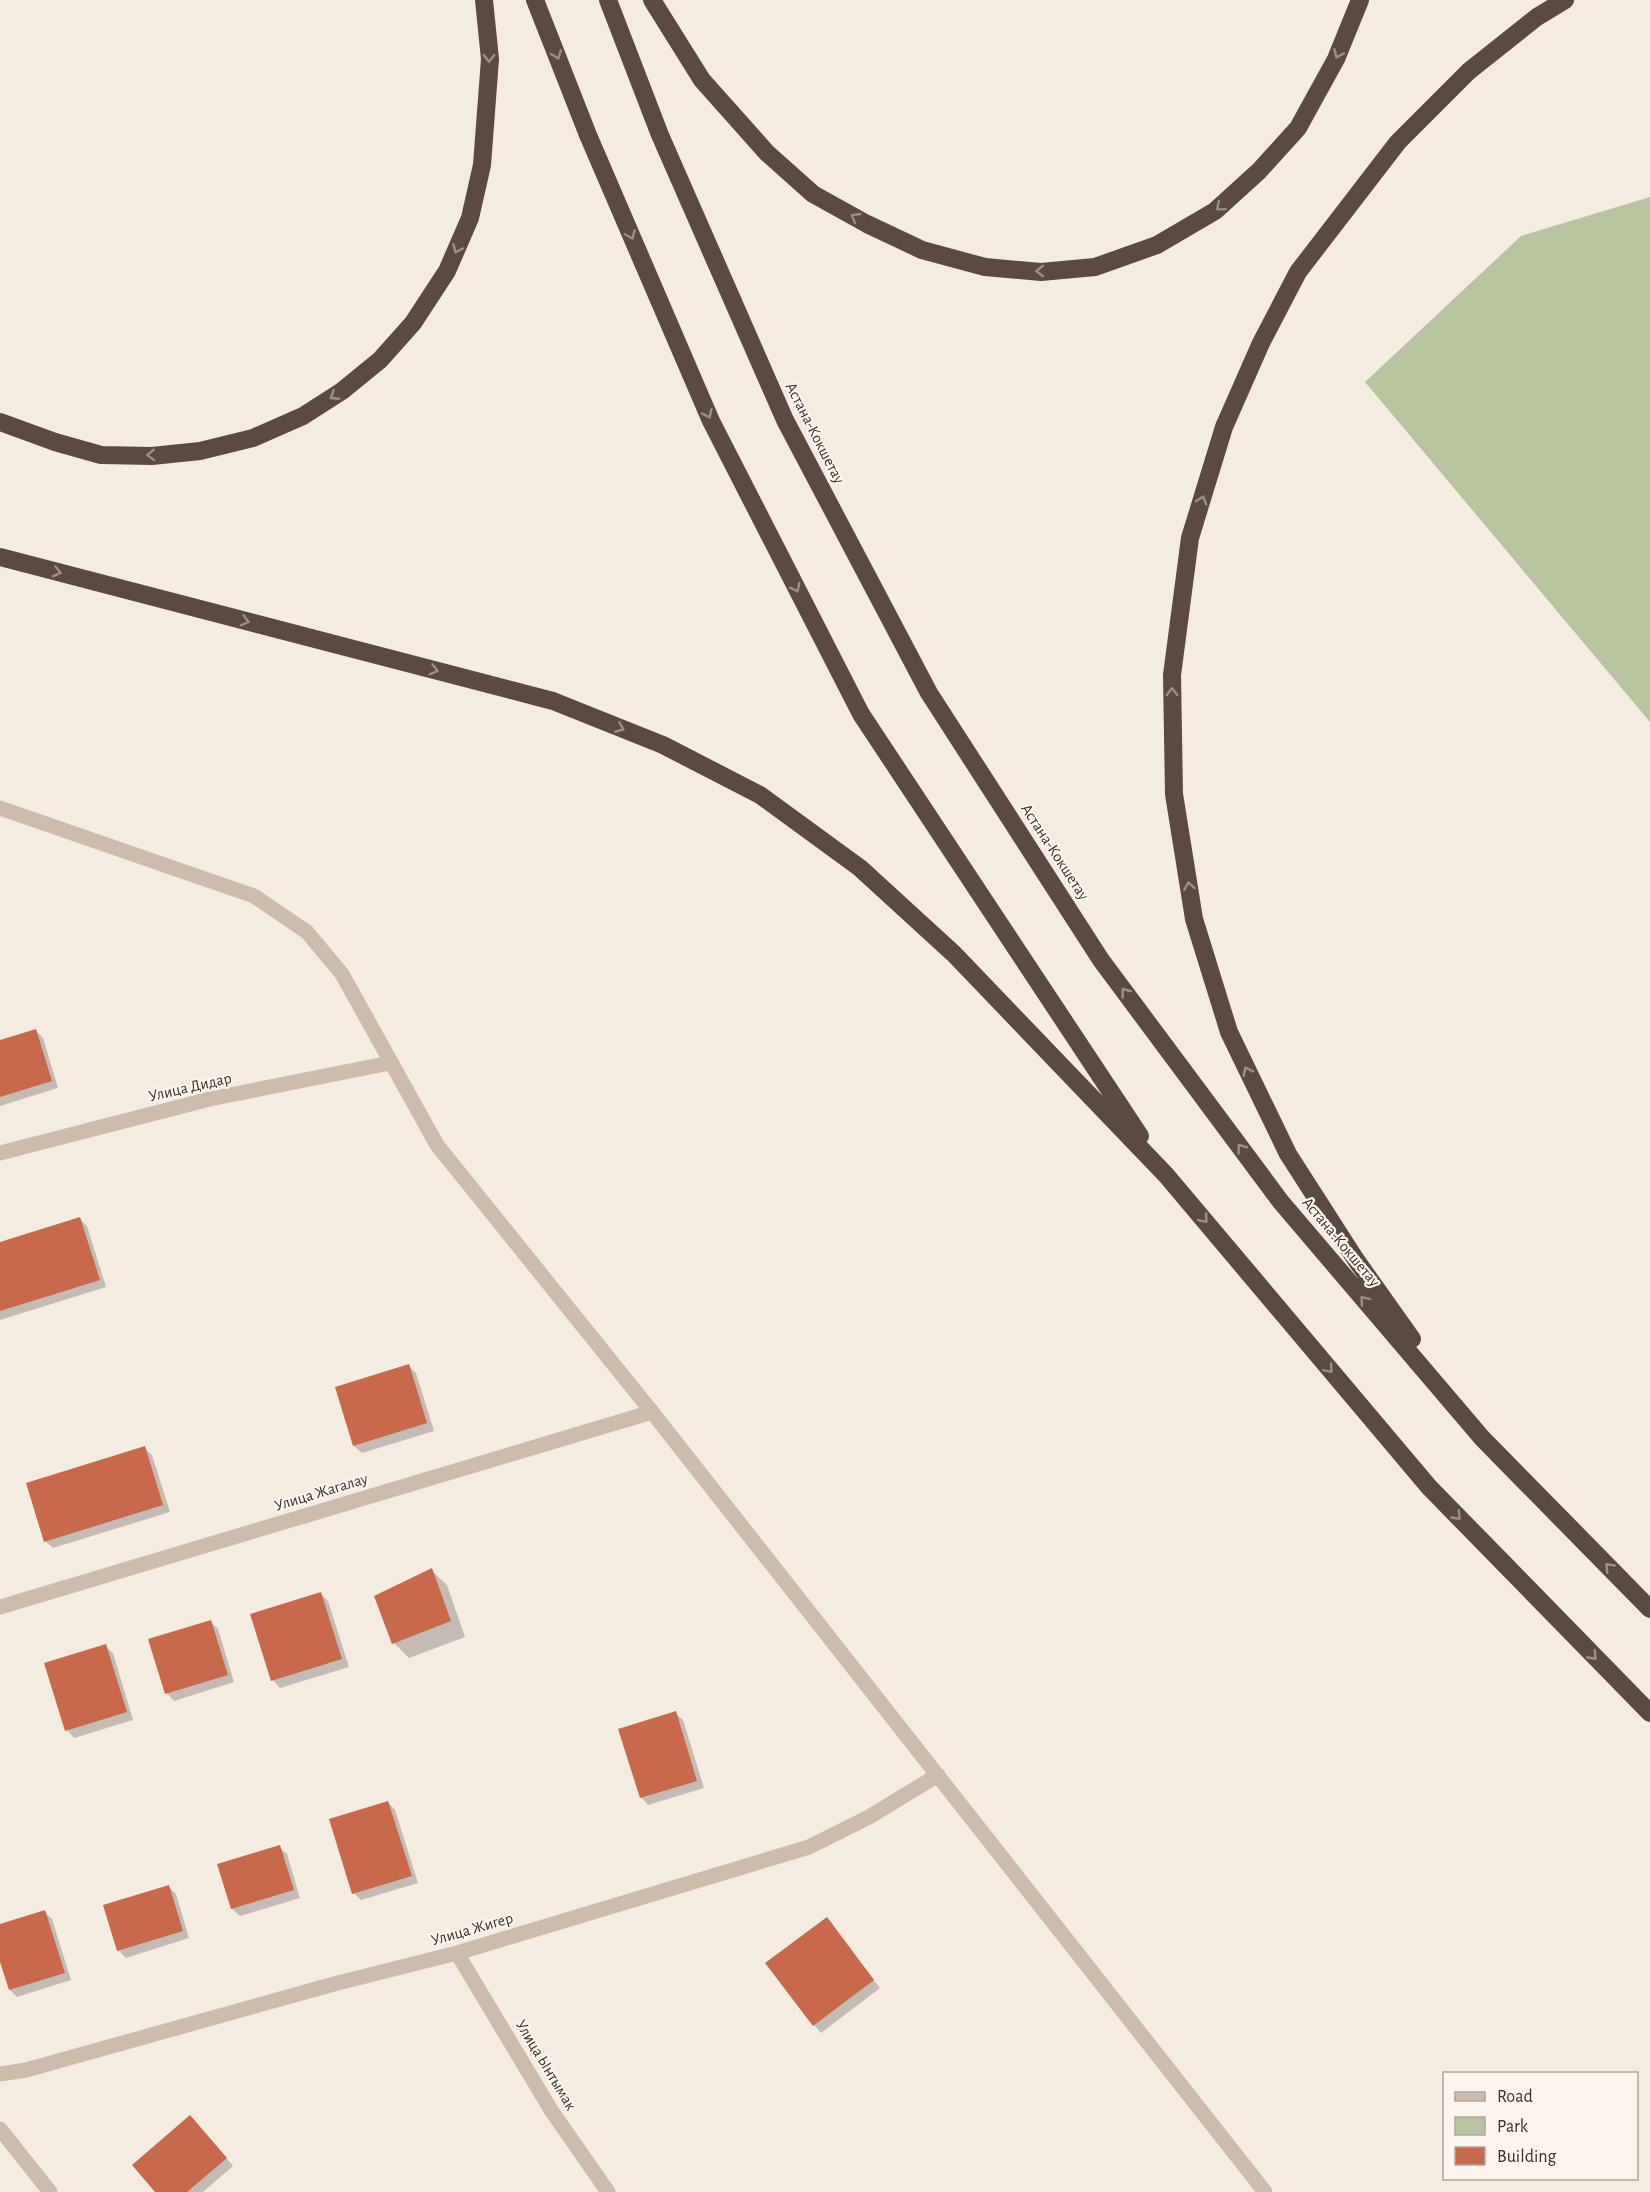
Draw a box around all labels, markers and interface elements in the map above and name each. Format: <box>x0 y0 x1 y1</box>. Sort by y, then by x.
one-way arrow <box>1333 48 1345 59</box>
one-way arrow <box>549 49 562 59</box>
one-way arrow <box>483 54 496 63</box>
one-way arrow <box>1216 199 1227 210</box>
one-way arrow <box>851 213 861 224</box>
one-way arrow <box>624 228 636 239</box>
one-way arrow <box>452 242 464 253</box>
one-way arrow <box>1035 265 1044 277</box>
street label: Астана-Кокшетау <box>782 380 847 487</box>
one-way arrow <box>329 389 340 400</box>
one-way arrow <box>701 408 713 419</box>
one-way arrow <box>146 449 155 462</box>
one-way arrow <box>1195 495 1207 506</box>
one-way arrow <box>51 564 61 577</box>
one-way arrow <box>789 581 800 592</box>
one-way arrow <box>239 614 250 626</box>
one-way arrow <box>429 663 439 676</box>
one-way arrow <box>1166 688 1178 697</box>
one-way arrow <box>614 721 625 733</box>
street label: Астана-Кокшетау <box>1017 801 1092 904</box>
one-way arrow <box>1183 881 1196 891</box>
one-way arrow <box>1121 987 1132 998</box>
one-way arrow <box>1243 1067 1255 1078</box>
street label: Улица Дидар <box>147 1070 233 1104</box>
one-way arrow <box>1238 1144 1249 1155</box>
street label: Астана-Кокшетау <box>1298 1194 1383 1290</box>
one-way arrow <box>1197 1212 1208 1223</box>
one-way arrow <box>1361 1296 1372 1307</box>
one-way arrow <box>1322 1362 1333 1373</box>
street label: Улица Жагалау <box>272 1470 370 1515</box>
one-way arrow <box>1449 1509 1460 1520</box>
one-way arrow <box>1605 1564 1616 1574</box>
one-way arrow <box>1586 1648 1597 1659</box>
street label: Улица Жигер <box>429 1910 515 1948</box>
street label: Улица Ынтымак <box>513 2017 580 2114</box>
legend <box>1443 2072 1638 2180</box>
text: Road <box>1497 2088 1533 2106</box>
text: Park <box>1497 2118 1529 2136</box>
text: Building <box>1497 2148 1557 2166</box>

